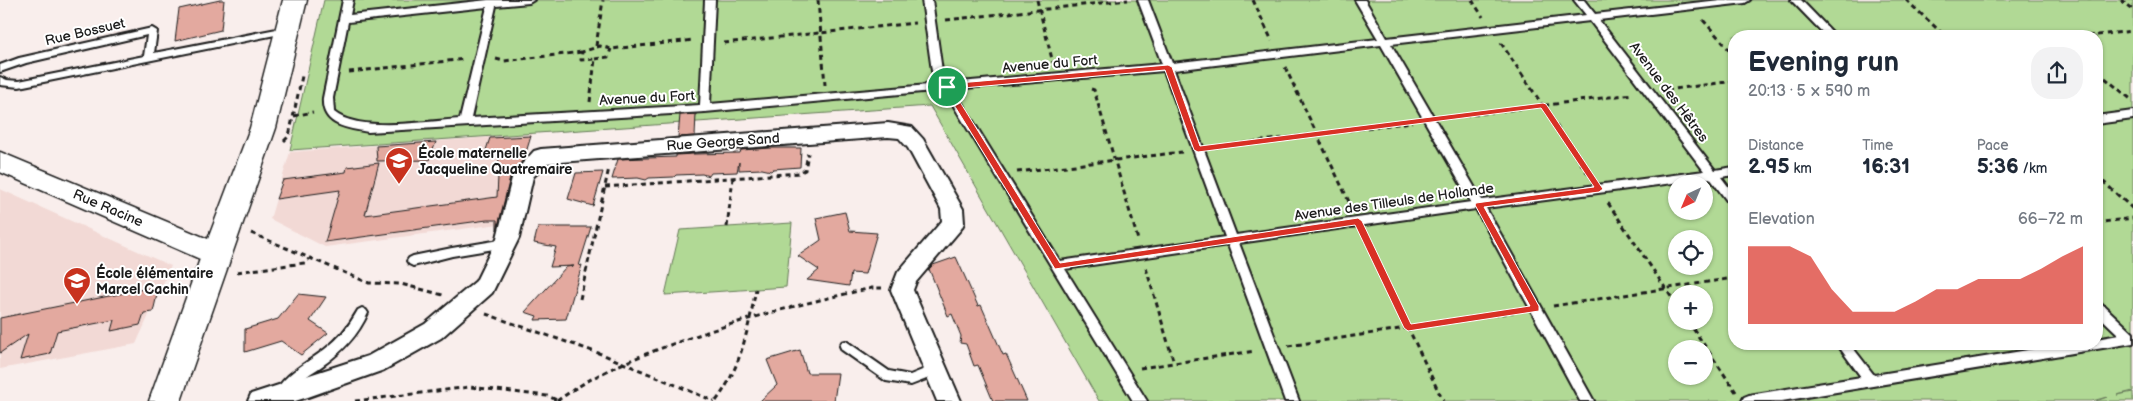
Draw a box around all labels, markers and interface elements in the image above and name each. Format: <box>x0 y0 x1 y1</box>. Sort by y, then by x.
street label: Rue Bossuet <box>43 14 127 49</box>
street label: Avenue des Hêtres <box>1626 39 1712 145</box>
text: Evening run <box>1748 46 1899 79</box>
button: share <box>2031 47 2083 99</box>
street label: Avenue du Fort <box>1002 51 1099 77</box>
pin <box>926 66 968 108</box>
icon: arrive <box>933 73 961 101</box>
text: 20:13 · 5 × 590 m <box>1748 82 1870 101</box>
street label: Avenue du Fort <box>599 87 696 109</box>
street label: Rue George Sand <box>666 130 780 154</box>
text: Distance <box>1748 137 1804 154</box>
text: Time <box>1862 137 1893 154</box>
text: Pace <box>1977 137 2009 154</box>
place label: École maternelle Jacqueline Quatremaire <box>418 143 572 178</box>
school or university icon: École maternelle Jacqueline Quatremaire <box>384 146 414 185</box>
text: 2.95 <box>1748 154 1790 179</box>
text: 16:31 <box>1862 154 1910 179</box>
text: 5:36 <box>1977 154 2019 179</box>
text: km <box>1790 160 1812 177</box>
text: /km <box>2019 160 2047 177</box>
north arrow <box>1668 175 1712 220</box>
map controls <box>1668 175 1713 385</box>
street label: Avenue des Tilleuls de Hollande <box>1293 180 1495 224</box>
street label: Rue Racine <box>70 186 146 230</box>
text: Elevation <box>1748 210 1815 229</box>
text: 66–72 m <box>2018 210 2083 229</box>
button: locate <box>1668 230 1713 275</box>
place label: École élémentaire Marcel Cachin <box>96 263 213 298</box>
school or university icon: École élémentaire Marcel Cachin <box>62 266 92 305</box>
button: + <box>1668 285 1713 330</box>
button: − <box>1668 340 1713 385</box>

